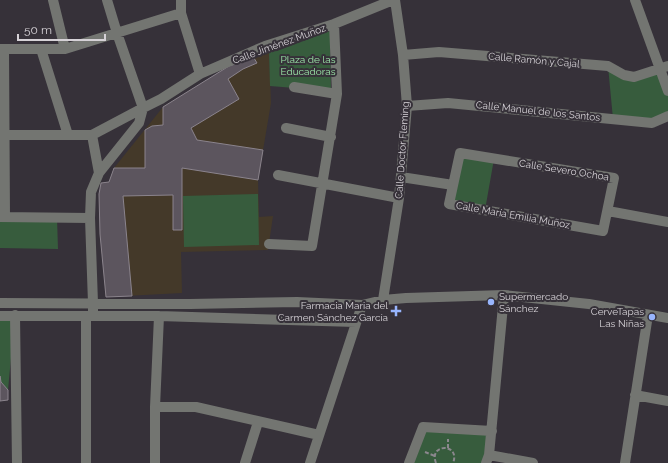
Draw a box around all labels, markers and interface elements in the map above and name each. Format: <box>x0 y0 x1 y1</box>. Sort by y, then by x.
scale bar <box>18 16 105 42</box>
street label: Calle Jiménez Muñoz <box>231 22 327 66</box>
text: 50 m <box>24 23 52 37</box>
street label: Calle Ramón y Cajal <box>488 51 580 70</box>
park label: Plaza de las Educadoras <box>281 54 336 77</box>
street label: Calle Manuel de los Santos <box>475 99 601 123</box>
street label: Calle Doctor Fleming <box>393 101 411 199</box>
street label: Calle Severo Ochoa <box>518 157 610 183</box>
street label: Calle María Emilia Muñoz <box>455 200 571 230</box>
place label: Supermercado Sánchez <box>499 291 568 314</box>
marker: Supermercado Sánchez <box>486 297 496 307</box>
place label: Farmacia Maria del Carmen Sánchez García <box>278 300 388 323</box>
marker: Farmacia Maria del Carmen Sánchez García <box>391 306 401 316</box>
place label: CerveTapas Las Niñas <box>591 306 644 329</box>
marker: CerveTapas Las Niñas <box>647 312 657 322</box>

